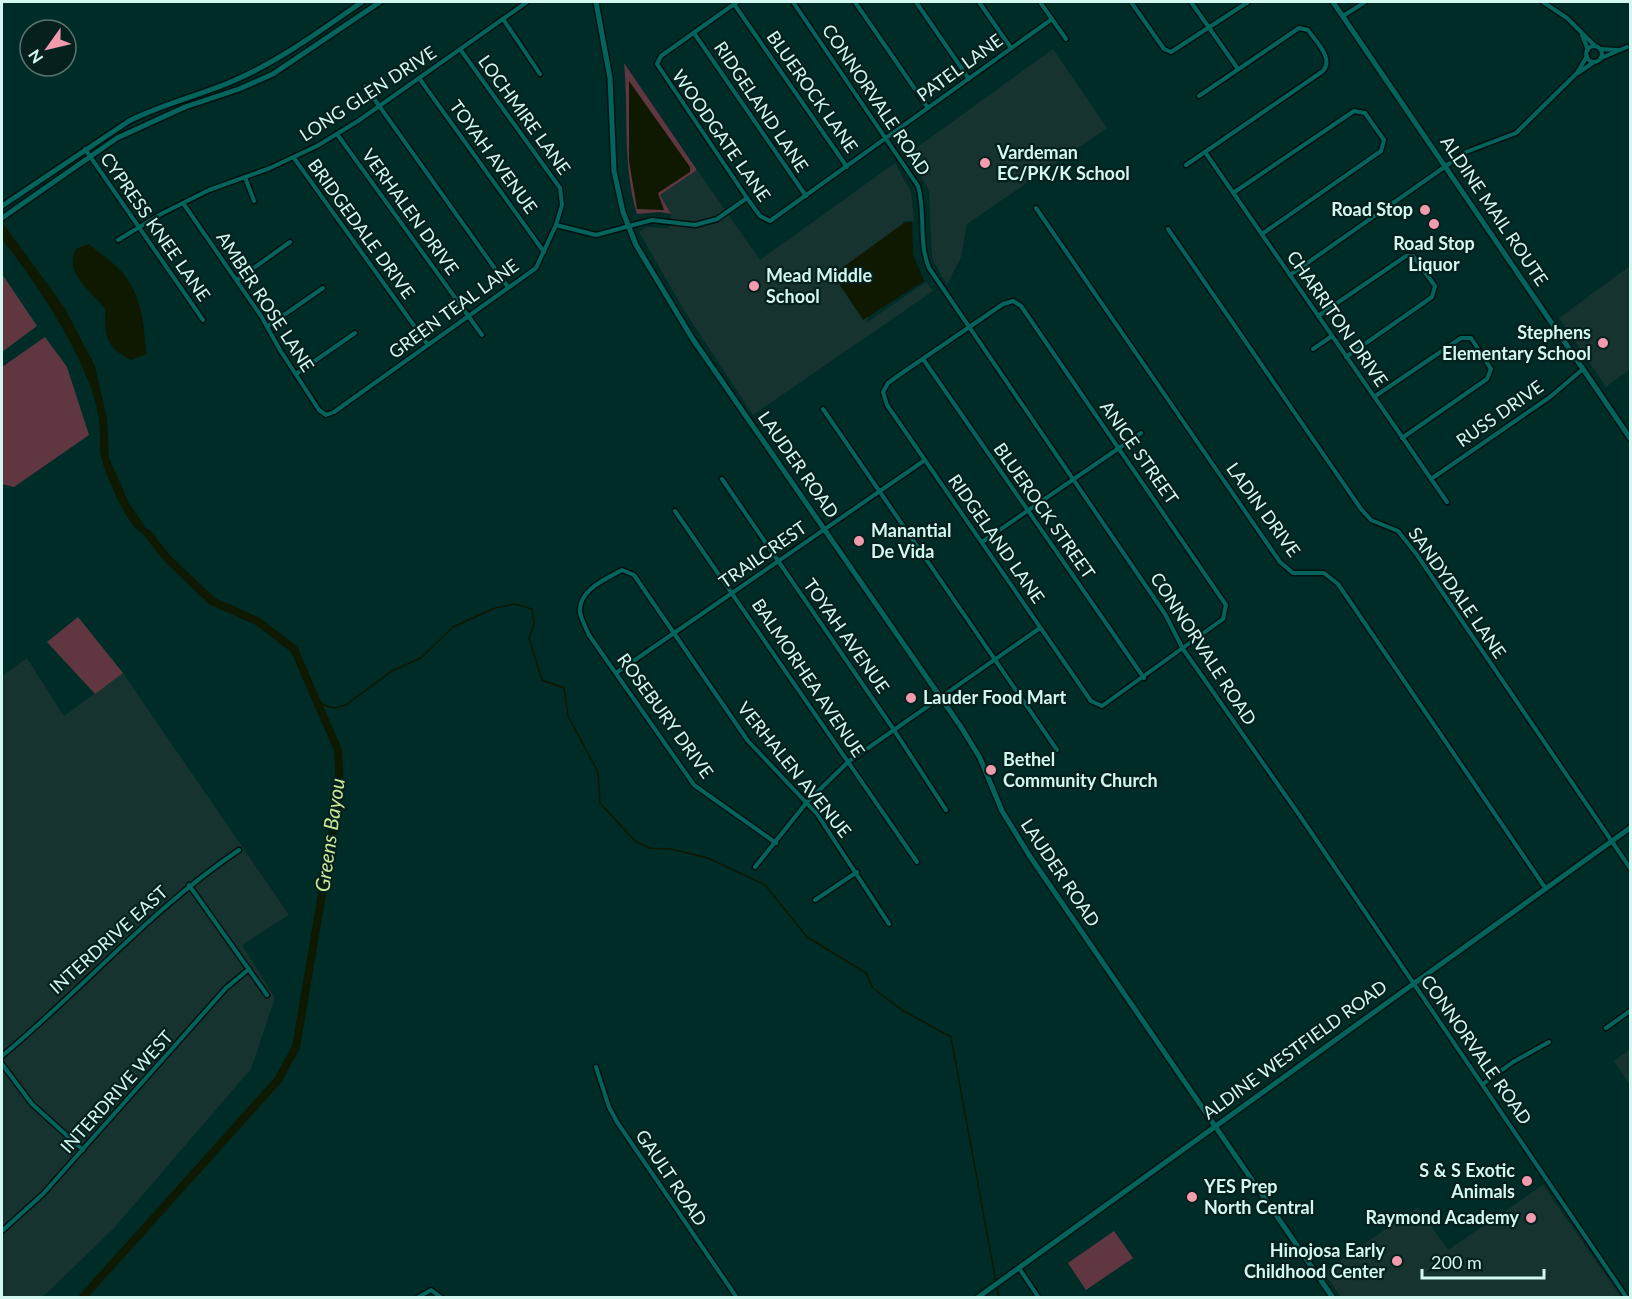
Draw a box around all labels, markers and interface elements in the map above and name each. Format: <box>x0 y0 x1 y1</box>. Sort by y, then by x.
north arrow <box>18 18 78 78</box>
street label: CONNORVALE ROAD <box>818 20 936 179</box>
street label: BLUEROCK LANE <box>763 26 863 157</box>
street label: PATEL LANE <box>912 29 1007 106</box>
street label: RIDGELAND LANE <box>710 37 814 176</box>
street label: LONG GLEN DRIVE <box>295 41 440 145</box>
text: N <box>24 46 46 67</box>
street label: LOCHMIRE LANE <box>474 50 576 178</box>
street label: WOODGATE LANE <box>668 65 776 206</box>
street label: TOYAH AVENUE <box>445 95 542 217</box>
street label: ALDINE MAIL ROUTE <box>1437 131 1553 290</box>
place label: Vardeman EC/PK/K School <box>996 141 1130 184</box>
street label: VERHALEN DRIVE <box>358 144 464 279</box>
street label: CYPRESS KNEE LANE <box>96 148 215 305</box>
street label: BRIDGEDALE DRIVE <box>304 154 420 303</box>
marker: Vardeman EC/PK/K School <box>978 156 992 170</box>
place label: Road Stop <box>1331 198 1413 220</box>
marker: Road Stop <box>1418 203 1432 217</box>
marker: Road Stop Liquor <box>1427 217 1441 231</box>
street label: AMBER ROSE LANE <box>212 227 319 376</box>
place label: Road Stop Liquor <box>1393 232 1475 275</box>
street label: CHARRITON DRIVE <box>1283 246 1393 391</box>
street label: GREEN TEAL LANE <box>384 254 523 363</box>
place label: Mead Middle School <box>766 264 872 307</box>
marker: Mead Middle School <box>747 279 761 293</box>
place label: Stephens Elementary School <box>1442 321 1591 364</box>
marker: Stephens Elementary School <box>1596 336 1610 350</box>
street label: RUSS DRIVE <box>1452 375 1547 451</box>
street label: ANICE STREET <box>1096 397 1184 509</box>
street label: LAUDER ROAD <box>754 407 844 522</box>
street label: BLUEROCK STREET <box>990 438 1100 583</box>
street label: LADIN DRIVE <box>1222 458 1305 561</box>
street label: RIDGELAND LANE <box>944 470 1050 607</box>
street label: TRAILCREST <box>714 516 811 592</box>
place label: Manantial De Vida <box>871 519 951 562</box>
street label: SANDYDALE LANE <box>1404 523 1511 662</box>
marker: Manantial De Vida <box>852 534 866 548</box>
street label: CONNORVALE ROAD <box>1146 568 1261 729</box>
street label: TOYAH AVENUE <box>799 574 895 697</box>
street label: BALMORHEA AVENUE <box>748 594 870 761</box>
street label: ROSEBURY DRIVE <box>613 649 719 782</box>
place label: Lauder Food Mart <box>923 686 1066 708</box>
marker: Lauder Food Mart <box>904 691 918 705</box>
street label: VERHALEN AVENUE <box>733 697 856 842</box>
place label: Bethel Community Church <box>1003 748 1158 791</box>
marker: Bethel Community Church <box>984 763 998 777</box>
water label: Greens Bayou <box>309 776 349 893</box>
street label: LAUDER ROAD <box>1017 814 1105 931</box>
street label: INTERDRIVE EAST <box>45 880 172 998</box>
street label: CONNORVALE ROAD <box>1417 970 1537 1129</box>
street label: ALDINE WESTFIELD ROAD <box>1198 975 1391 1123</box>
street label: INTERDRIVE WEST <box>55 1025 177 1157</box>
street label: GAULT ROAD <box>632 1125 712 1230</box>
place label: S & S Exotic Animals <box>1419 1159 1515 1202</box>
marker: S & S Exotic Animals <box>1520 1174 1534 1188</box>
place label: YES Prep North Central <box>1203 1175 1314 1218</box>
marker: YES Prep North Central <box>1185 1190 1199 1204</box>
place label: Raymond Academy <box>1365 1206 1519 1228</box>
marker: Raymond Academy <box>1524 1211 1538 1225</box>
place label: Hinojosa Early Childhood Center <box>1244 1239 1386 1282</box>
scale bar <box>1422 1242 1544 1280</box>
text: 200 m <box>1431 1251 1482 1273</box>
marker: Hinojosa Early Childhood Center <box>1390 1254 1404 1268</box>

